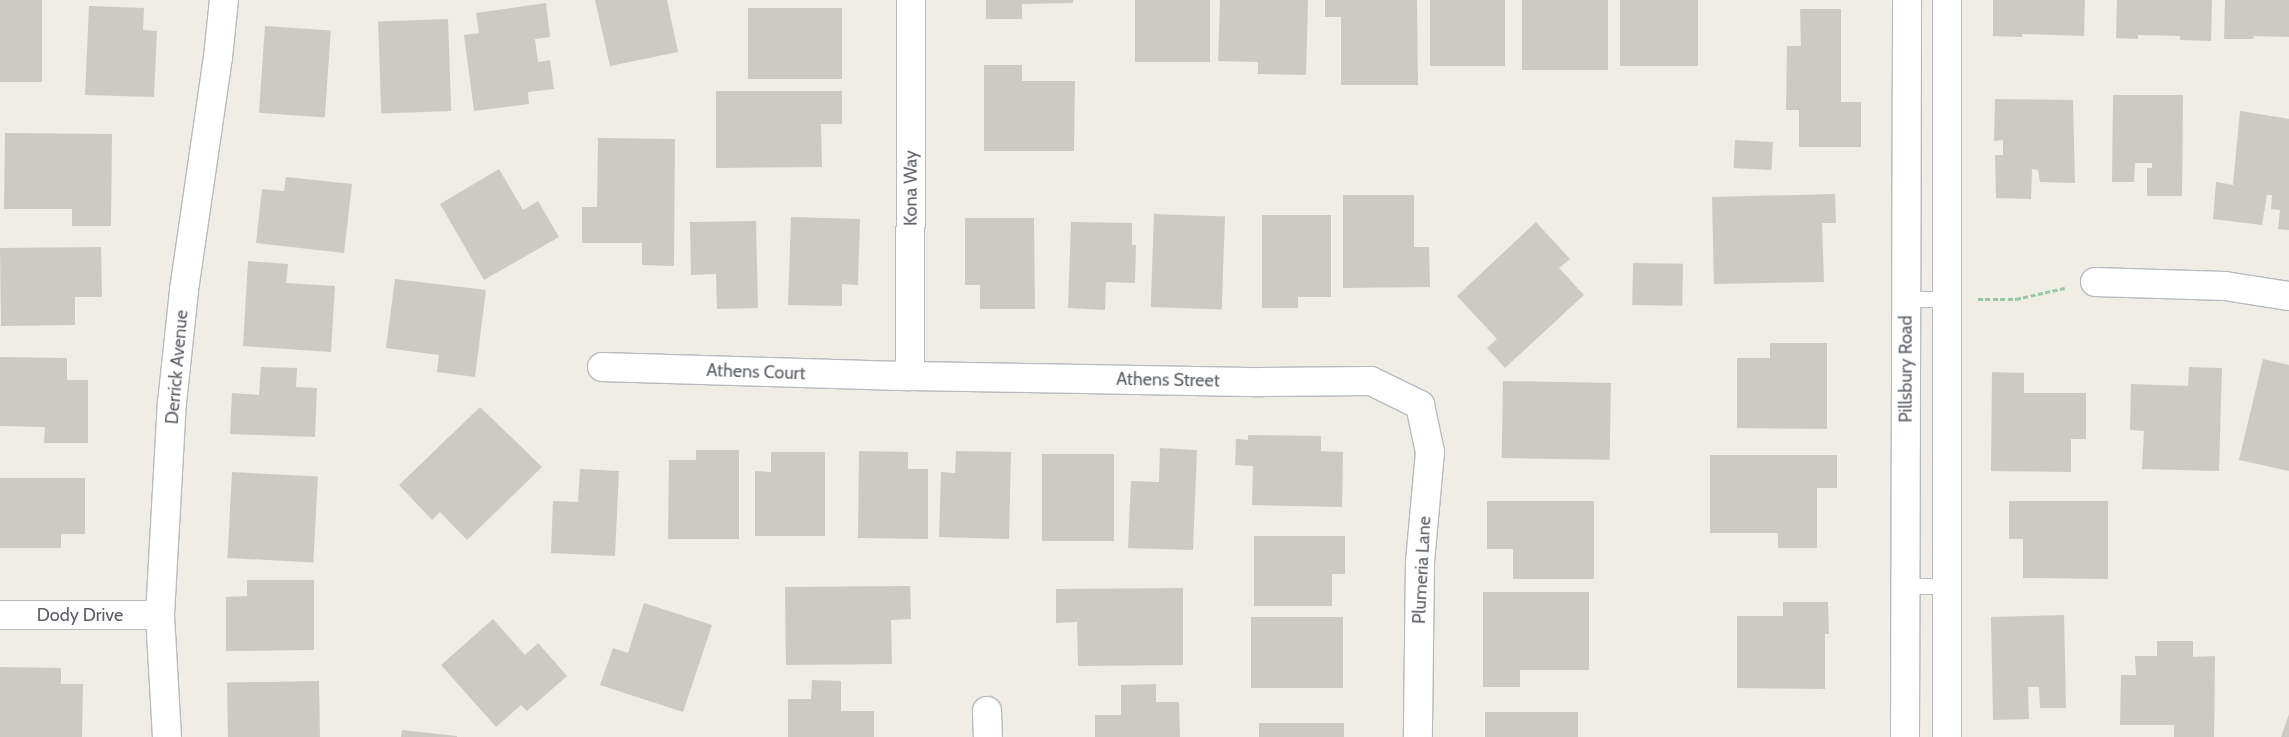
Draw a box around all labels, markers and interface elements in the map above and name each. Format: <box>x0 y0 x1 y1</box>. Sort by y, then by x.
street label: Kona Way <box>900 150 922 226</box>
street label: Derrick Avenue <box>161 309 193 425</box>
street label: Pillsbury Road <box>1895 315 1917 423</box>
street label: Athens Court <box>706 359 806 385</box>
street label: Athens Street <box>1116 368 1220 392</box>
street label: Plumeria Lane <box>1408 515 1436 625</box>
street label: Dody Drive <box>37 604 123 626</box>

